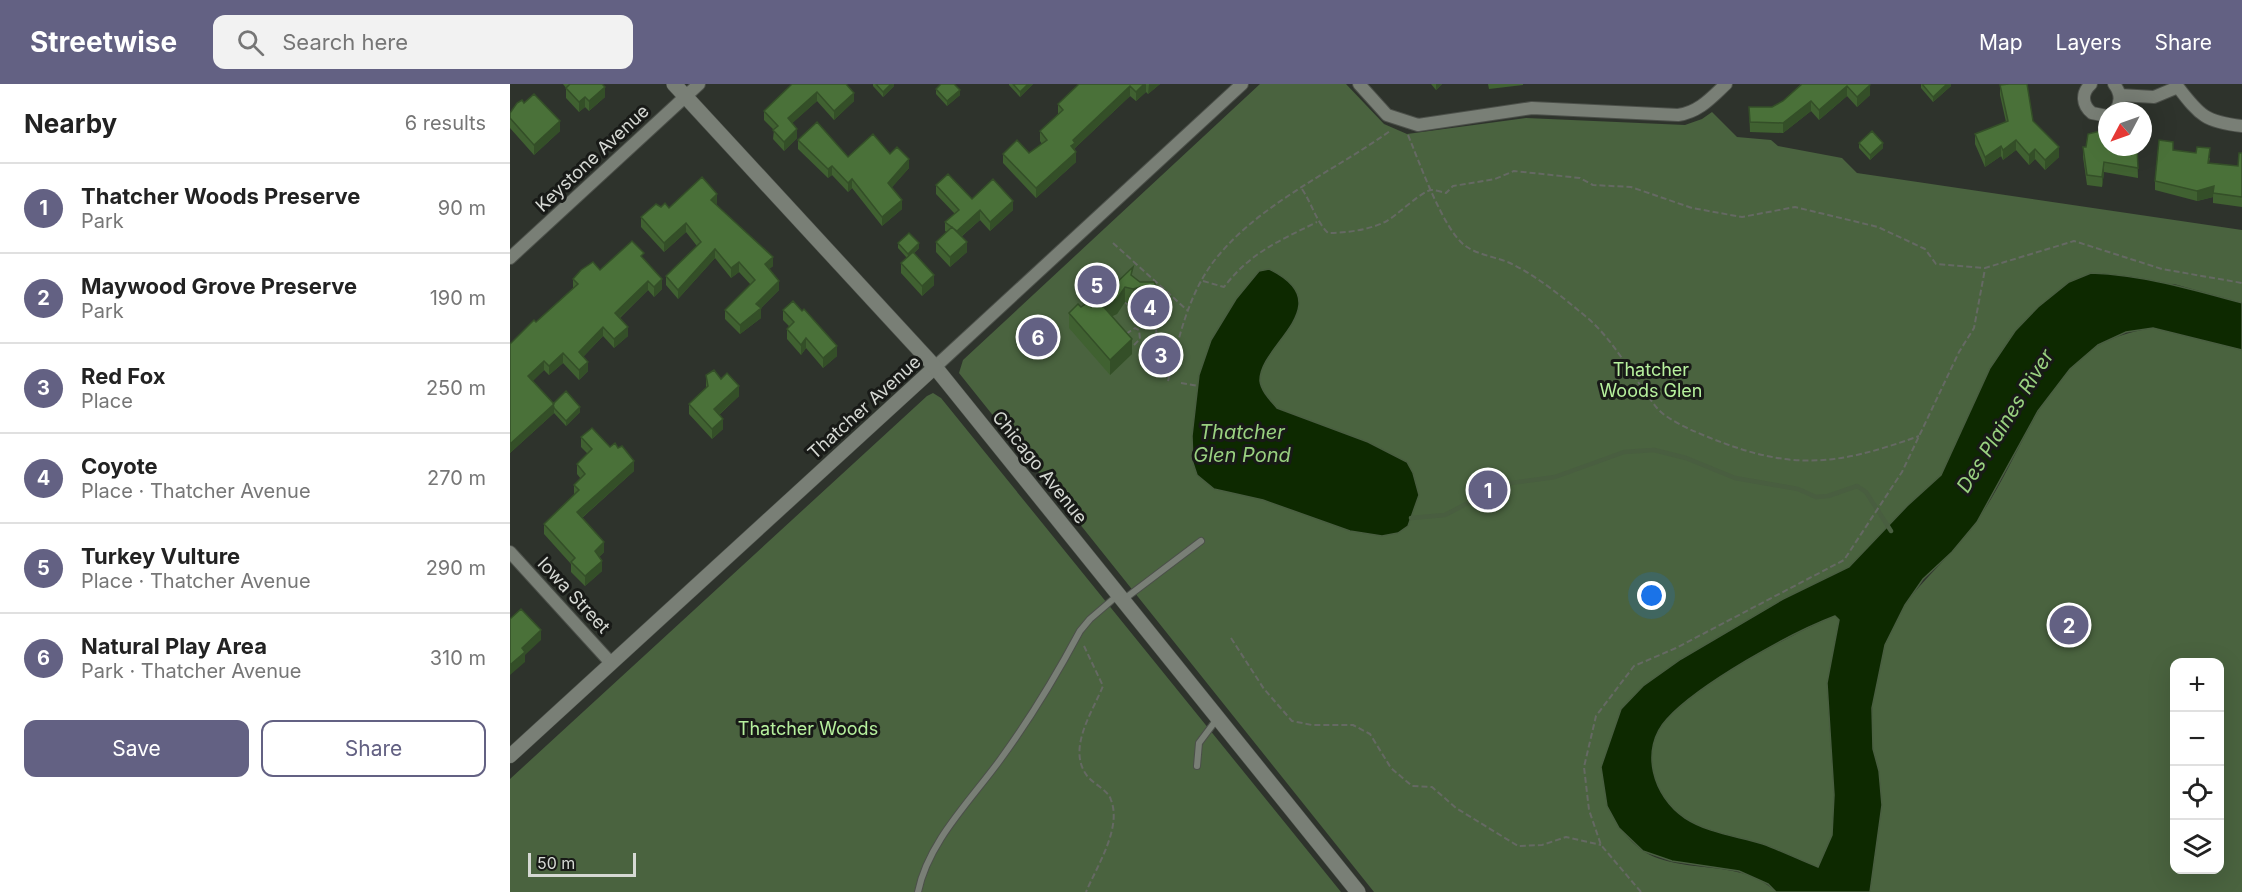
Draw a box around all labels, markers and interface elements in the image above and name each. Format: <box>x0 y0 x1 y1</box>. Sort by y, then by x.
search box <box>213 15 633 69</box>
text: Streetwise <box>30 25 177 59</box>
icon: search <box>234 26 267 59</box>
text: Search here <box>282 29 408 55</box>
text: Map <box>1979 30 2023 55</box>
text: Layers <box>2056 30 2122 55</box>
text: Share <box>2155 30 2212 55</box>
street label: Keystone Avenue <box>531 100 653 216</box>
north arrow <box>2098 102 2152 156</box>
text: Nearby <box>24 108 117 139</box>
text: 6 results <box>405 111 486 135</box>
text: Thatcher Woods Preserve <box>81 183 360 209</box>
text: 1 <box>39 196 48 220</box>
text: 90 m <box>438 196 486 220</box>
text: Park <box>81 209 124 233</box>
pin: 5 <box>1078 262 1116 308</box>
text: Maywood Grove Preserve <box>81 273 357 299</box>
pin: 4 <box>1130 284 1170 330</box>
text: 2 <box>37 286 50 310</box>
text: 190 m <box>430 286 486 310</box>
text: Park <box>81 299 124 323</box>
pin: 6 <box>1018 314 1058 360</box>
pin: 3 <box>1142 332 1180 378</box>
water label: Des Plaines River <box>1951 345 2059 497</box>
street label: Thatcher Avenue <box>803 351 925 463</box>
park label: Thatcher Woods Glen <box>1600 359 1702 401</box>
text: Red Fox <box>81 363 165 389</box>
text: 3 <box>37 376 50 400</box>
text: 250 m <box>426 376 486 400</box>
text: Place <box>81 389 133 413</box>
street label: Chicago Avenue <box>988 406 1092 528</box>
water label: Thatcher Glen Pond <box>1193 420 1291 467</box>
text: Coyote <box>81 453 158 479</box>
text: 4 <box>37 466 50 490</box>
text: 270 m <box>427 466 486 490</box>
pin: 1 <box>1468 468 1508 512</box>
text: Place · Thatcher Avenue <box>81 479 311 503</box>
text: Turkey Vulture <box>81 543 240 569</box>
street label: Iowa Street <box>534 553 614 637</box>
text: 5 <box>37 556 50 580</box>
text: 290 m <box>426 556 486 580</box>
text: Place · Thatcher Avenue <box>81 569 311 593</box>
your location <box>1637 581 1666 610</box>
pin: 2 <box>2050 602 2088 648</box>
text: Natural Play Area <box>81 633 267 659</box>
text: 6 <box>37 646 50 670</box>
text: 310 m <box>430 646 486 670</box>
map controls <box>2170 658 2224 874</box>
button: + <box>2170 658 2224 712</box>
text: Park · Thatcher Avenue <box>81 659 301 683</box>
button: − <box>2170 712 2224 766</box>
park label: Thatcher Woods <box>738 718 878 739</box>
button: Save <box>24 720 249 777</box>
button: Share <box>261 720 486 777</box>
button: locate <box>2170 766 2224 820</box>
button: layers <box>2170 820 2224 874</box>
scale bar <box>528 850 636 878</box>
text: 50 m <box>537 853 575 873</box>

